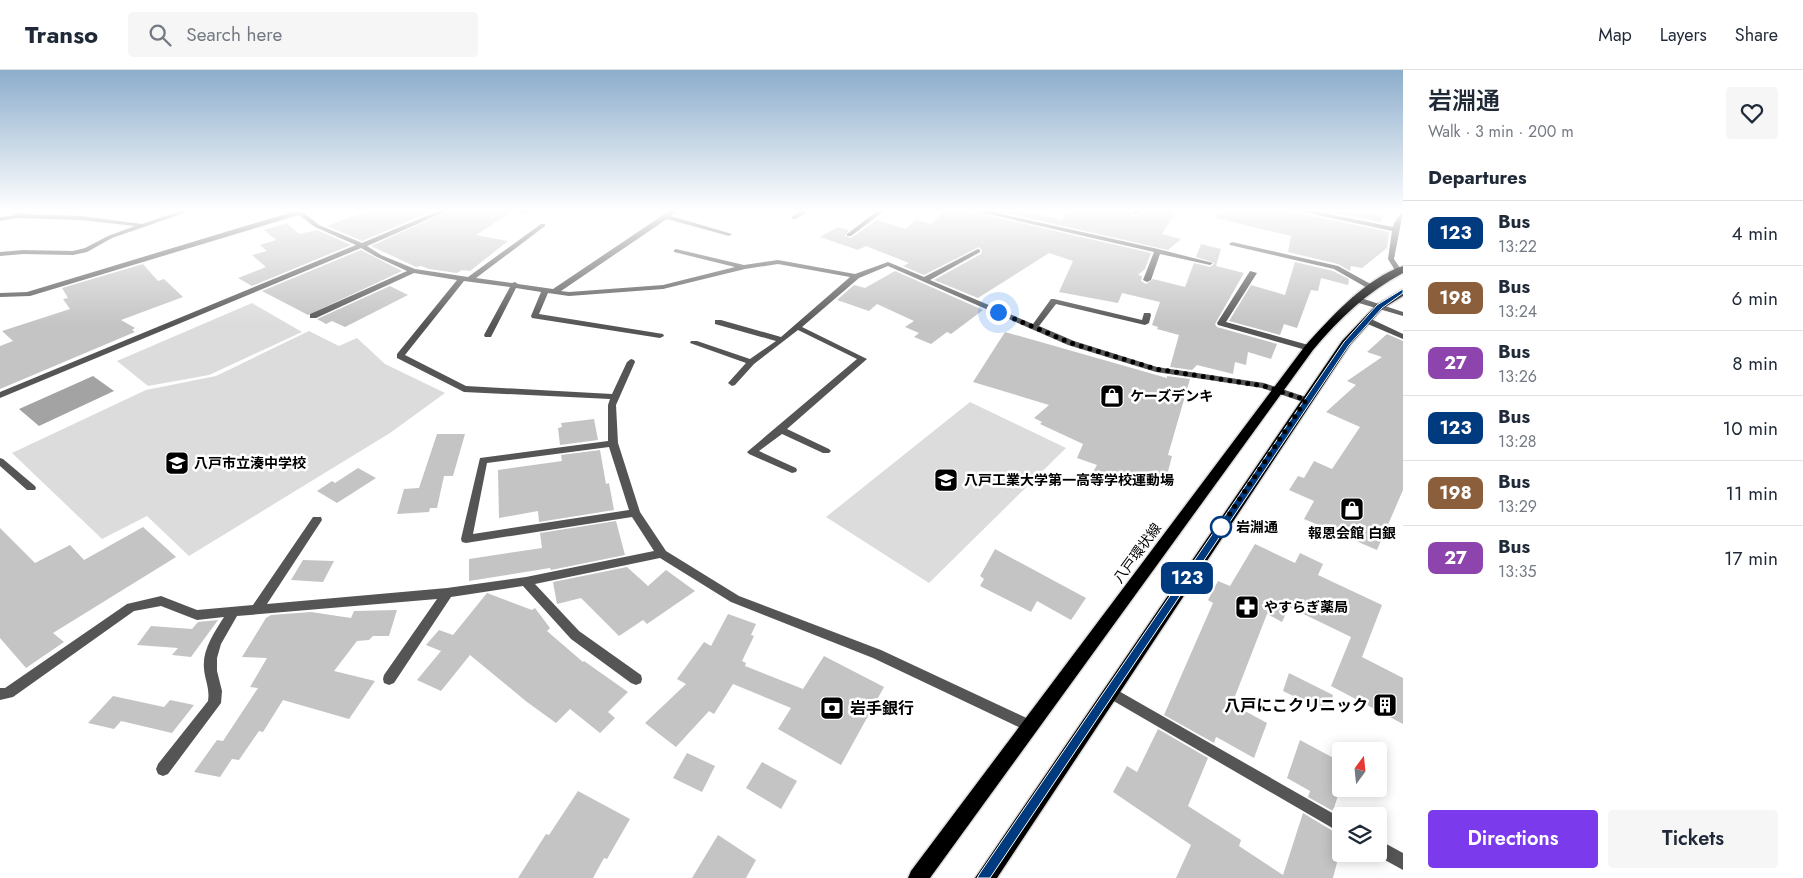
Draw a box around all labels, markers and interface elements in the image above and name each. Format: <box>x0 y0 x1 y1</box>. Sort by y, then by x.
search box <box>128 12 478 57</box>
text: Transo <box>25 17 98 52</box>
icon: search <box>146 21 174 49</box>
text: Search here <box>186 21 282 48</box>
text: Map <box>1598 22 1632 48</box>
text: Layers <box>1660 22 1707 48</box>
text: Share <box>1735 22 1778 48</box>
text: 岩淵通 <box>1428 83 1500 118</box>
button: heart <box>1726 87 1778 139</box>
text: Walk · 3 min · 200 m <box>1428 120 1574 143</box>
text: Departures <box>1428 164 1527 191</box>
text: Bus <box>1498 208 1530 235</box>
text: 123 <box>1439 220 1472 246</box>
text: 4 min <box>1731 220 1778 247</box>
text: 13:22 <box>1498 235 1537 258</box>
text: Bus <box>1498 273 1530 300</box>
text: 198 <box>1439 285 1472 311</box>
text: 6 min <box>1732 285 1778 312</box>
your location <box>986 300 1011 325</box>
text: 13:24 <box>1498 300 1537 323</box>
text: Bus <box>1498 338 1530 365</box>
text: 27 <box>1444 350 1467 376</box>
text: 8 min <box>1732 350 1778 377</box>
text: 13:26 <box>1498 365 1537 388</box>
shop icon: ケーズデンキ <box>1099 383 1125 409</box>
place label: ケーズデンキ <box>1130 386 1213 406</box>
text: Bus <box>1498 403 1530 430</box>
text: 123 <box>1439 415 1472 441</box>
text: 10 min <box>1723 415 1778 442</box>
text: 13:28 <box>1498 430 1537 453</box>
school or university icon: 八戸市立湊中学校 <box>164 450 190 476</box>
place label: 八戸市立湊中学校 <box>194 453 306 473</box>
school or university icon: 八戸工業大学第一高等学校運動場 <box>933 467 959 493</box>
text: Bus <box>1498 468 1530 495</box>
place label: 八戸工業大学第一高等学校運動場 <box>964 470 1174 490</box>
text: 198 <box>1439 480 1472 506</box>
text: 11 min <box>1725 480 1778 507</box>
text: 13:29 <box>1498 495 1537 518</box>
shop icon: 報恩会館 白銀 <box>1339 496 1365 522</box>
marker: 岩淵通 <box>1210 516 1232 538</box>
place label: 岩淵通 <box>1236 517 1278 537</box>
street label: 八戸環状線 <box>1108 519 1166 587</box>
place label: 報恩会館 白銀 <box>1308 523 1396 543</box>
text: Bus <box>1498 533 1530 560</box>
text: 27 <box>1444 545 1467 571</box>
text: 17 min <box>1724 545 1778 572</box>
text: 13:35 <box>1498 560 1537 583</box>
line badge: 123 <box>1158 562 1216 594</box>
text: 123 <box>1171 565 1203 591</box>
pharmacy icon: やすらぎ薬局 <box>1234 594 1260 620</box>
place label: やすらぎ薬局 <box>1264 597 1348 617</box>
building icon: 八戸にこクリニック <box>1372 692 1398 718</box>
place label: 八戸にこクリニック <box>1224 694 1368 717</box>
bank icon: 岩手銀行 <box>819 695 845 721</box>
place label: 岩手銀行 <box>850 697 914 720</box>
north arrow <box>1332 742 1388 798</box>
map controls <box>1332 742 1387 862</box>
button: layers <box>1332 807 1387 862</box>
button: Directions <box>1428 810 1598 868</box>
button: Tickets <box>1608 810 1778 868</box>

